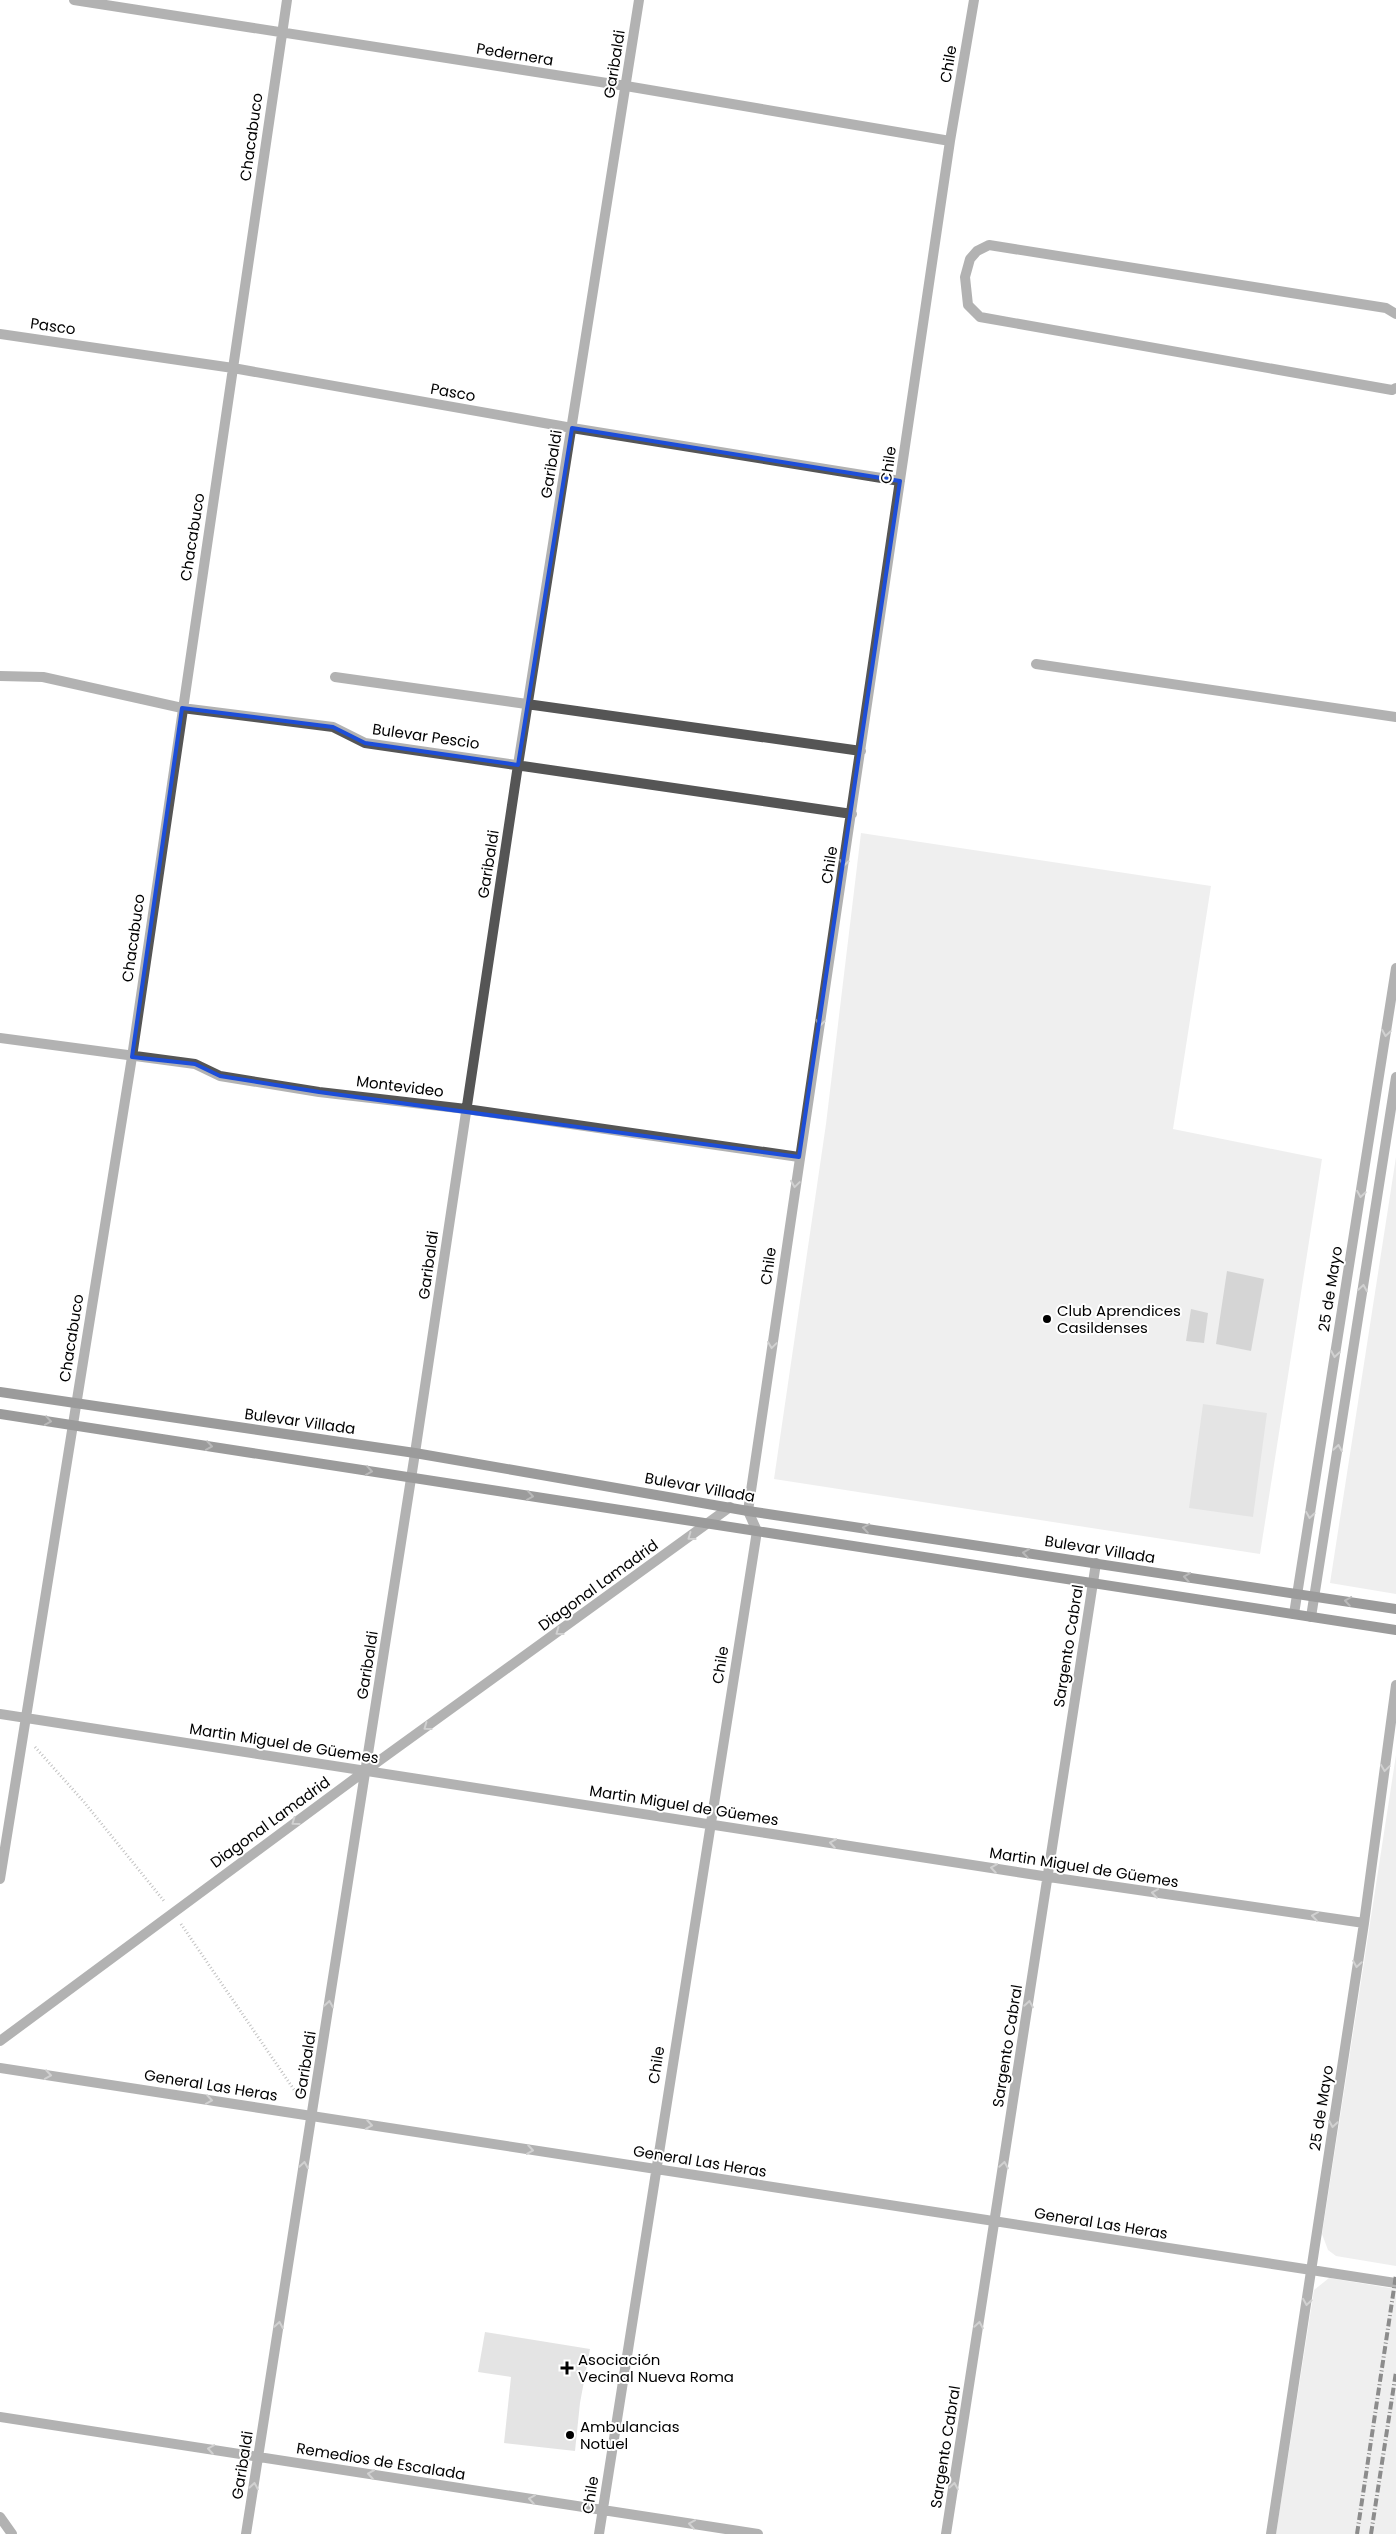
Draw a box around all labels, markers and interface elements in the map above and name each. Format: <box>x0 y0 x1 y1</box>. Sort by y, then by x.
street label: Garibaldi <box>598 28 630 100</box>
street label: Pedernera <box>475 38 555 70</box>
street label: Chile <box>934 44 962 84</box>
street label: Chacabuco <box>234 91 268 183</box>
street label: Pasco <box>29 312 77 340</box>
street label: Pasco <box>429 378 477 406</box>
street label: Garibaldi <box>535 428 567 500</box>
street label: Chile <box>875 445 901 485</box>
street label: Chacabuco <box>175 491 209 583</box>
street label: Bulevar Pescio <box>371 718 481 754</box>
street label: Garibaldi <box>472 828 504 900</box>
street label: Chile <box>816 845 842 885</box>
one-way arrow <box>840 858 850 867</box>
street label: Chacabuco <box>116 892 150 984</box>
one-way arrow <box>815 1019 825 1028</box>
one-way arrow <box>1381 1029 1391 1038</box>
street label: Montevideo <box>355 1070 445 1102</box>
one-way arrow <box>790 1180 801 1188</box>
one-way arrow <box>1356 1190 1366 1198</box>
street label: Garibaldi <box>413 1229 443 1301</box>
street label: 25 de Mayo <box>1313 1245 1347 1333</box>
street label: Chile <box>755 1246 781 1286</box>
one-way arrow <box>1357 1283 1367 1292</box>
street label: Chacabuco <box>54 1292 88 1384</box>
place label: Club Aprendices Casildenses <box>1057 1300 1181 1338</box>
marker: Club Aprendices Casildenses <box>1041 1313 1053 1325</box>
one-way arrow <box>767 1341 778 1349</box>
one-way arrow <box>1331 1350 1341 1359</box>
street label: Bulevar Villada <box>243 1403 357 1439</box>
one-way arrow <box>44 1416 53 1426</box>
one-way arrow <box>204 1441 213 1451</box>
one-way arrow <box>1332 1444 1342 1452</box>
one-way arrow <box>365 1465 374 1475</box>
street label: Bulevar Villada <box>643 1467 757 1507</box>
one-way arrow <box>526 1490 534 1500</box>
one-way arrow <box>1305 1511 1316 1519</box>
one-way arrow <box>861 1524 870 1534</box>
street label: Bulevar Villada <box>1043 1530 1157 1568</box>
one-way arrow <box>687 1531 697 1540</box>
street label: Diagonal Lamadrid <box>534 1534 662 1636</box>
one-way arrow <box>1022 1548 1031 1558</box>
one-way arrow <box>1183 1572 1191 1583</box>
street label: Sargento Cabral <box>1048 1583 1088 1709</box>
one-way arrow <box>1343 1597 1352 1607</box>
one-way arrow <box>555 1626 565 1635</box>
street label: Garibaldi <box>351 1629 383 1701</box>
street label: Chile <box>707 1645 733 1685</box>
street label: Martin Miguel de Güemes <box>188 1718 380 1768</box>
one-way arrow <box>423 1721 433 1730</box>
one-way arrow <box>1380 1765 1391 1773</box>
street label: Diagonal Lamadrid <box>206 1771 334 1873</box>
street label: Martin Miguel de Güemes <box>588 1780 780 1830</box>
one-way arrow <box>292 1816 301 1825</box>
one-way arrow <box>829 1839 838 1849</box>
street label: Martin Miguel de Güemes <box>988 1842 1180 1892</box>
one-way arrow <box>989 1864 998 1874</box>
one-way arrow <box>1150 1888 1159 1898</box>
one-way arrow <box>1311 1911 1319 1922</box>
one-way arrow <box>1353 1959 1363 1968</box>
street label: Sargento Cabral <box>987 1983 1027 2109</box>
one-way arrow <box>324 2000 334 2009</box>
one-way arrow <box>1023 2000 1033 2008</box>
street label: Garibaldi <box>289 2029 321 2101</box>
street label: Chile <box>643 2045 669 2085</box>
street label: General Las Heras <box>143 2064 279 2106</box>
street label: 25 de Mayo <box>1304 2064 1338 2152</box>
one-way arrow <box>44 2070 53 2080</box>
one-way arrow <box>205 2094 213 2105</box>
one-way arrow <box>365 2119 374 2129</box>
one-way arrow <box>1329 2120 1339 2129</box>
street label: General Las Heras <box>632 2140 768 2182</box>
one-way arrow <box>526 2144 534 2154</box>
one-way arrow <box>299 2160 309 2169</box>
one-way arrow <box>998 2160 1008 2169</box>
street label: General Las Heras <box>1033 2202 1169 2244</box>
one-way arrow <box>1302 2298 1312 2307</box>
one-way arrow <box>274 2321 284 2330</box>
one-way arrow <box>973 2321 983 2330</box>
place label: Asociación Vecinal Nueva Roma <box>578 2349 734 2387</box>
marker: Asociación Vecinal Nueva Roma <box>560 2361 574 2375</box>
street label: Sargento Cabral <box>925 2384 965 2510</box>
place label: Ambulancias Notuel <box>580 2416 680 2454</box>
street label: Garibaldi <box>226 2429 258 2501</box>
marker: Ambulancias Notuel <box>564 2429 576 2441</box>
street label: Remedios de Escalada <box>295 2437 467 2485</box>
one-way arrow <box>206 2445 215 2455</box>
one-way arrow <box>367 2470 376 2480</box>
street label: Chile <box>577 2475 603 2515</box>
one-way arrow <box>948 2481 959 2489</box>
one-way arrow <box>249 2482 259 2490</box>
one-way arrow <box>528 2494 536 2505</box>
one-way arrow <box>688 2519 696 2530</box>

